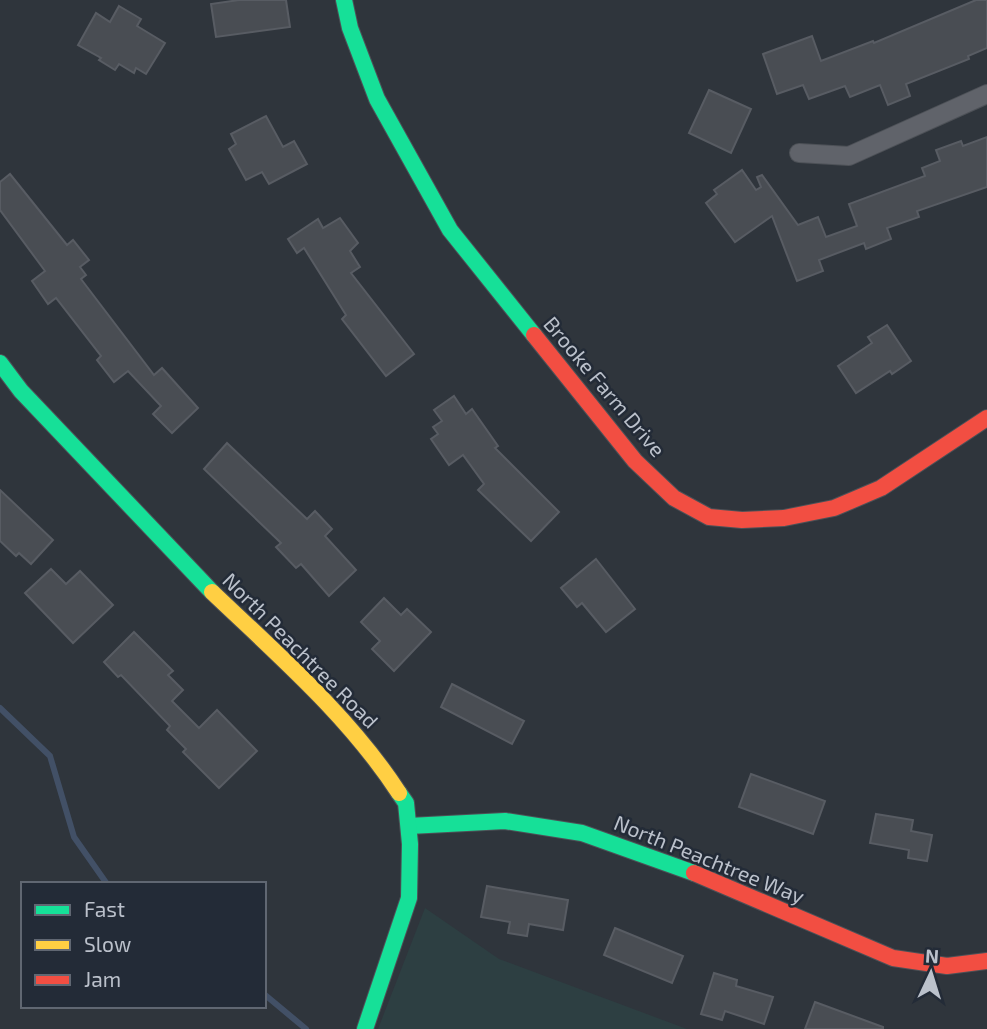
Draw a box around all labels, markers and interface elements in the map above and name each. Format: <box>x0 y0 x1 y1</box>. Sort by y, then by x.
street label: Brooke Farm Drive <box>539 311 671 461</box>
street label: North Peachtree Road <box>218 567 384 733</box>
street label: North Peachtree Way <box>611 809 808 908</box>
legend <box>21 882 266 1008</box>
text: Fast <box>84 896 125 921</box>
text: Slow <box>84 931 131 956</box>
north arrow <box>896 938 966 1008</box>
text: N <box>925 944 940 967</box>
text: Jam <box>84 966 121 991</box>

